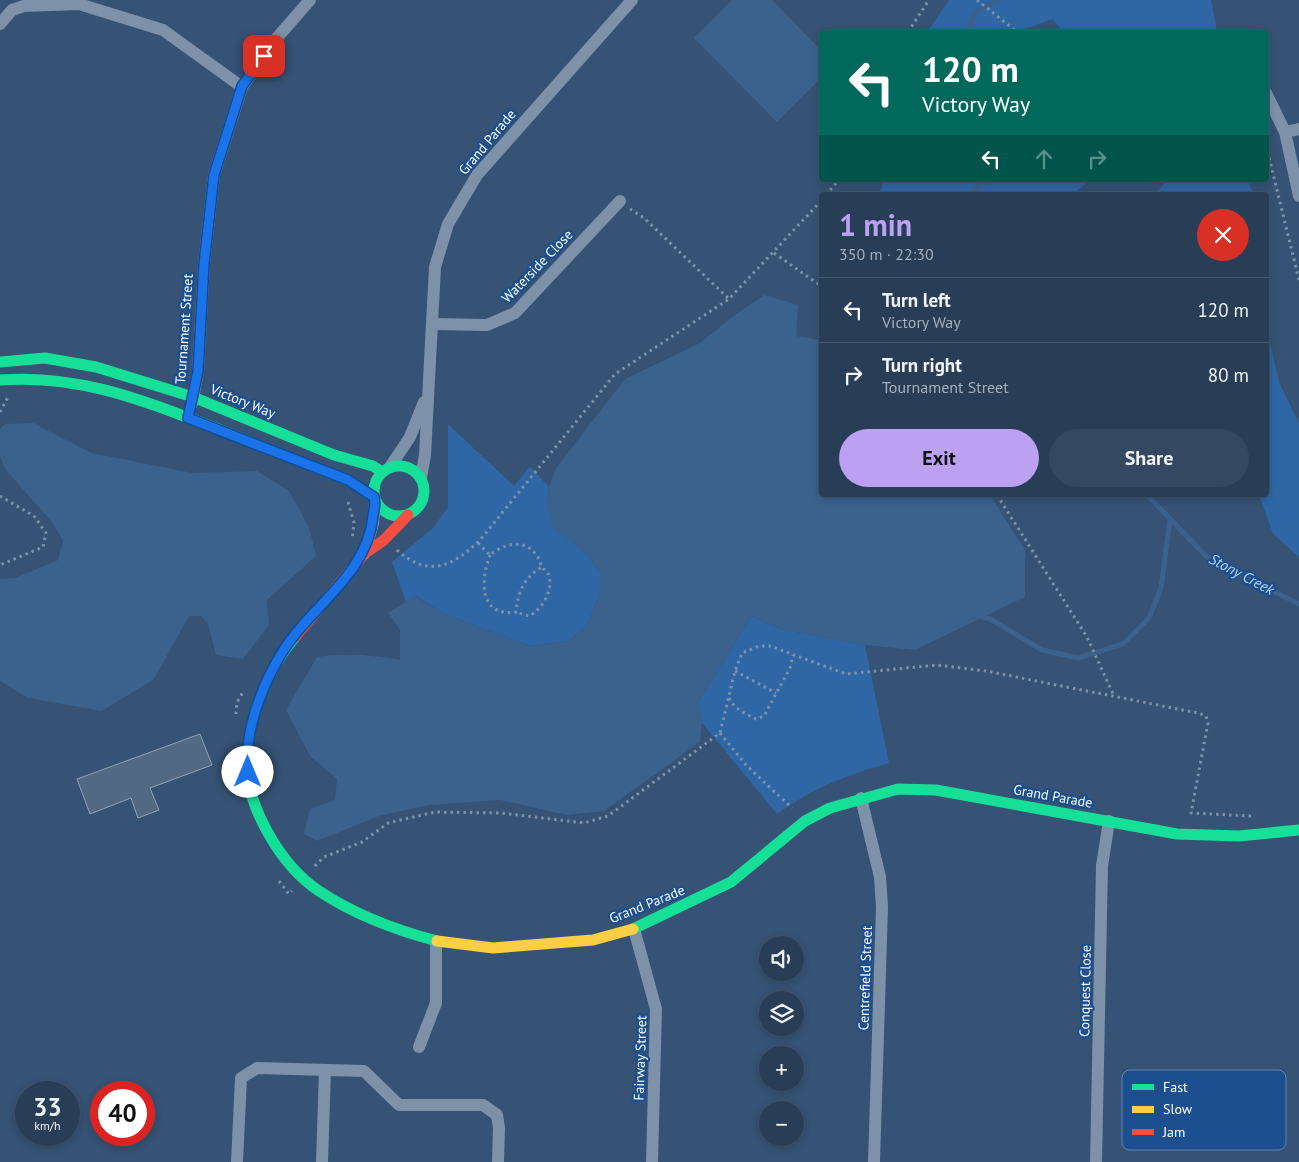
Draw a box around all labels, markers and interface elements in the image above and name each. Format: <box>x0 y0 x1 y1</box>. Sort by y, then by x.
pin <box>243 35 285 77</box>
icon: arrive <box>250 42 278 70</box>
text: 120 m <box>922 46 1019 92</box>
icon: left <box>839 50 904 115</box>
text: Victory Way <box>922 90 1030 118</box>
street label: Grand Parade <box>454 106 520 178</box>
icon: left <box>977 145 1005 173</box>
icon: ahead <box>1030 145 1058 173</box>
icon: right <box>1083 145 1111 173</box>
text: 1 min <box>839 205 912 244</box>
button: close <box>1197 209 1249 261</box>
street label: Waterside Close <box>498 226 576 306</box>
text: 350 m · 22:30 <box>839 244 934 264</box>
street label: Tournament Street <box>171 273 197 385</box>
text: Turn left <box>882 288 951 312</box>
icon: left <box>839 296 867 324</box>
text: 120 m <box>1197 298 1249 322</box>
text: Victory Way <box>882 312 961 332</box>
text: Turn right <box>882 353 962 377</box>
icon: right <box>839 361 867 389</box>
text: 80 m <box>1208 363 1249 387</box>
text: Tournament Street <box>882 377 1009 397</box>
street label: Victory Way <box>207 379 279 422</box>
button: Exit <box>839 429 1039 487</box>
button: Share <box>1049 429 1249 487</box>
water label: Stony Creek <box>1206 549 1279 600</box>
position arrow <box>221 745 273 797</box>
street label: Grand Parade <box>1012 780 1094 812</box>
street label: Grand Parade <box>607 881 687 927</box>
street label: Centrefield Street <box>854 925 876 1031</box>
map controls <box>759 936 804 1146</box>
button: sound <box>759 936 804 981</box>
street label: Conquest Close <box>1075 945 1095 1037</box>
button: layers <box>759 991 804 1036</box>
street label: Fairway Street <box>630 1015 650 1101</box>
button: + <box>759 1046 804 1091</box>
legend <box>1122 1070 1286 1150</box>
text: Fast <box>1163 1078 1188 1096</box>
speed limit sign: 40 <box>90 1081 155 1146</box>
text: 33 <box>33 1091 62 1123</box>
text: Slow <box>1163 1100 1193 1118</box>
button: − <box>759 1101 804 1146</box>
text: km/h <box>34 1118 61 1133</box>
text: Jam <box>1162 1123 1185 1141</box>

